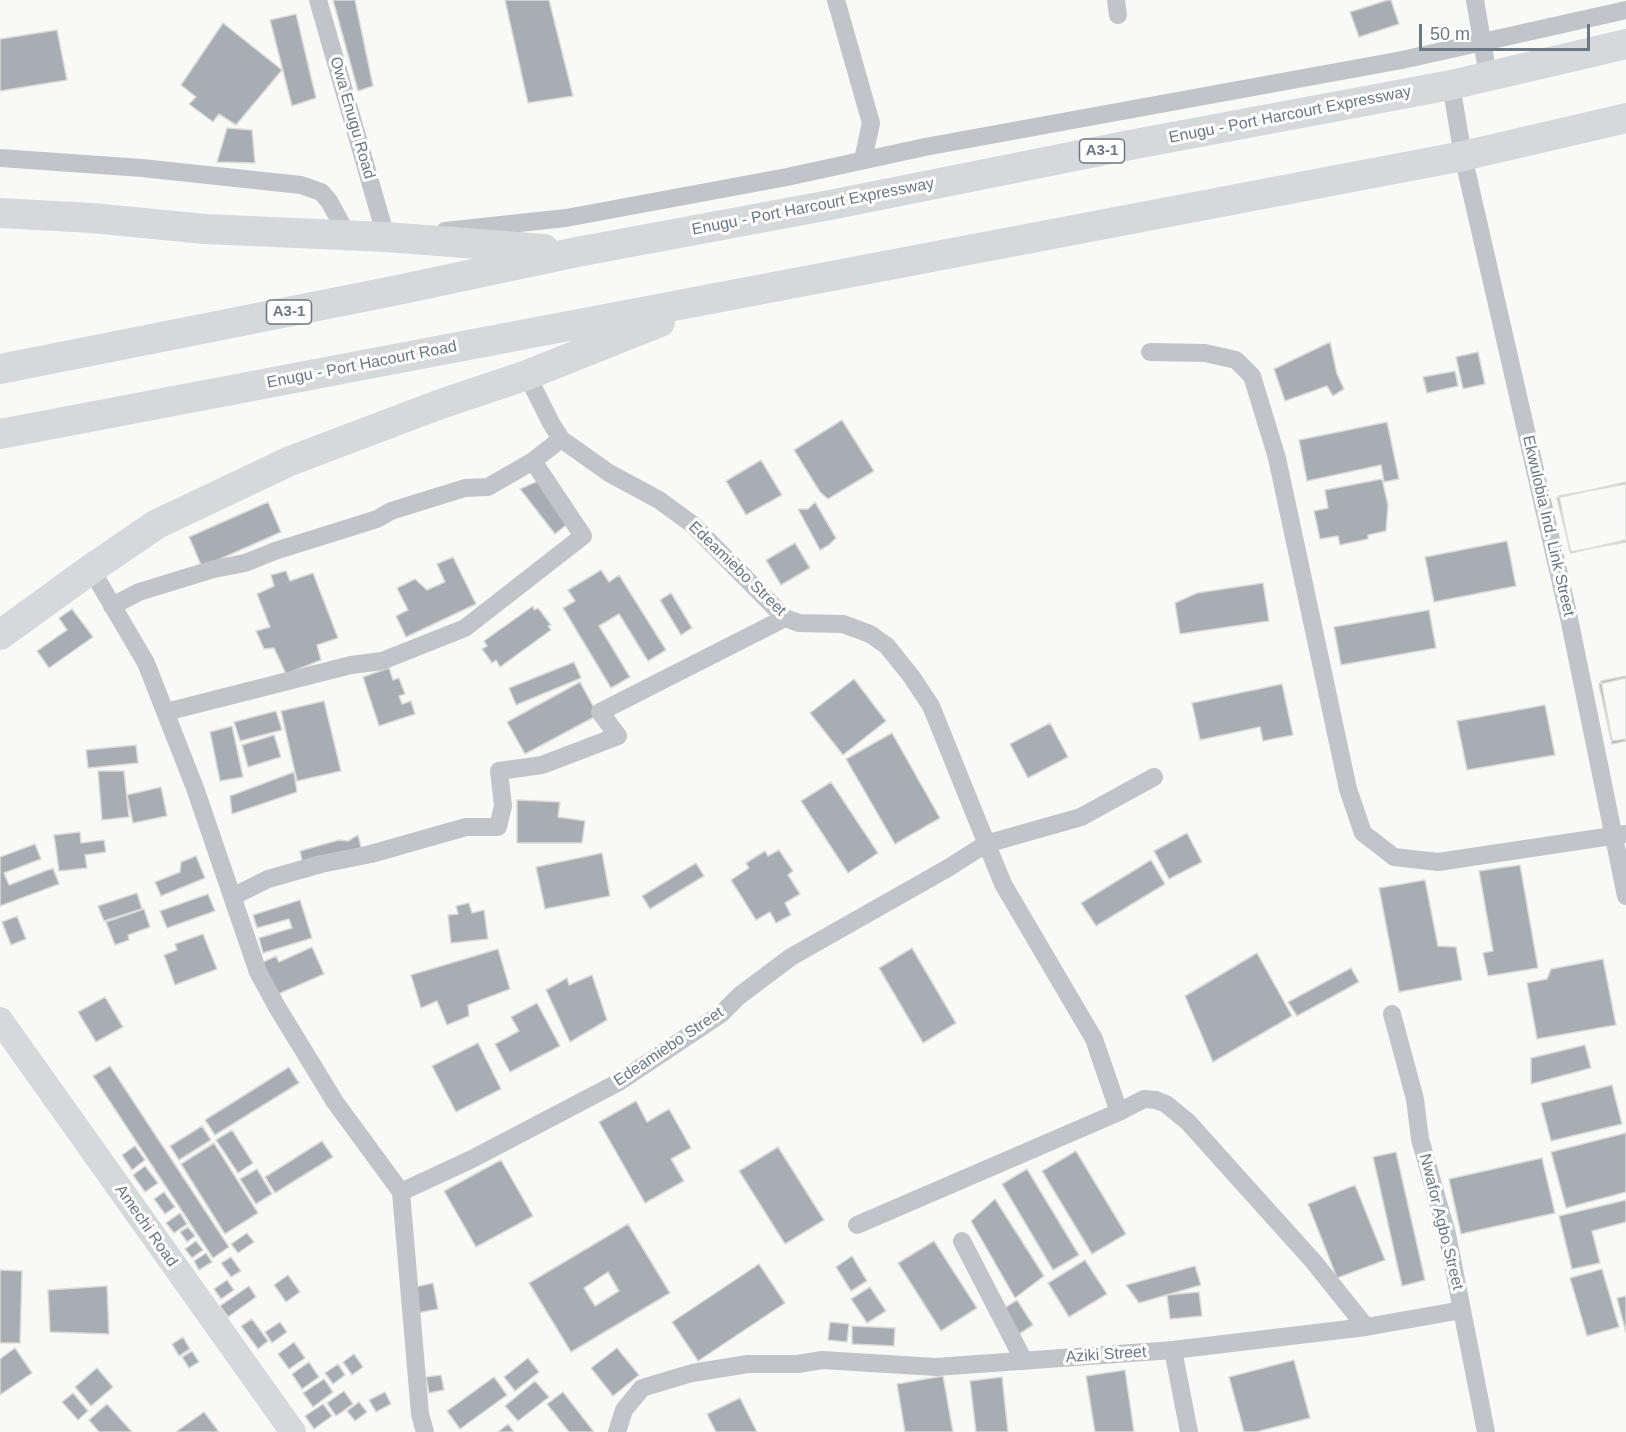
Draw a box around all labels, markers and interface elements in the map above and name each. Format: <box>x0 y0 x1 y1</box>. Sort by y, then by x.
scale bar <box>1422 12 1593 50</box>
text: 50 m <box>1430 24 1470 44</box>
street label: Owa Enugu Road <box>325 55 379 181</box>
street label: Enugu - Port Harcourt Expressway <box>1167 82 1413 148</box>
road number: A3-1 <box>1080 139 1124 163</box>
street label: Enugu - Port Harcourt Expressway <box>690 174 936 240</box>
road number: A3-1 <box>266 300 312 324</box>
street label: Enugu - Port Hacourt Road <box>265 337 459 393</box>
street label: Ekwulobia Ind. Link Street <box>1518 434 1578 618</box>
street label: Edeamiebo Street <box>684 518 790 620</box>
street label: Edeamiebo Street <box>611 1003 727 1091</box>
street label: Nwafor Agbo Street <box>1415 1152 1467 1292</box>
street label: Amechi Road <box>111 1181 181 1271</box>
street label: Aziki Street <box>1065 1343 1147 1367</box>

